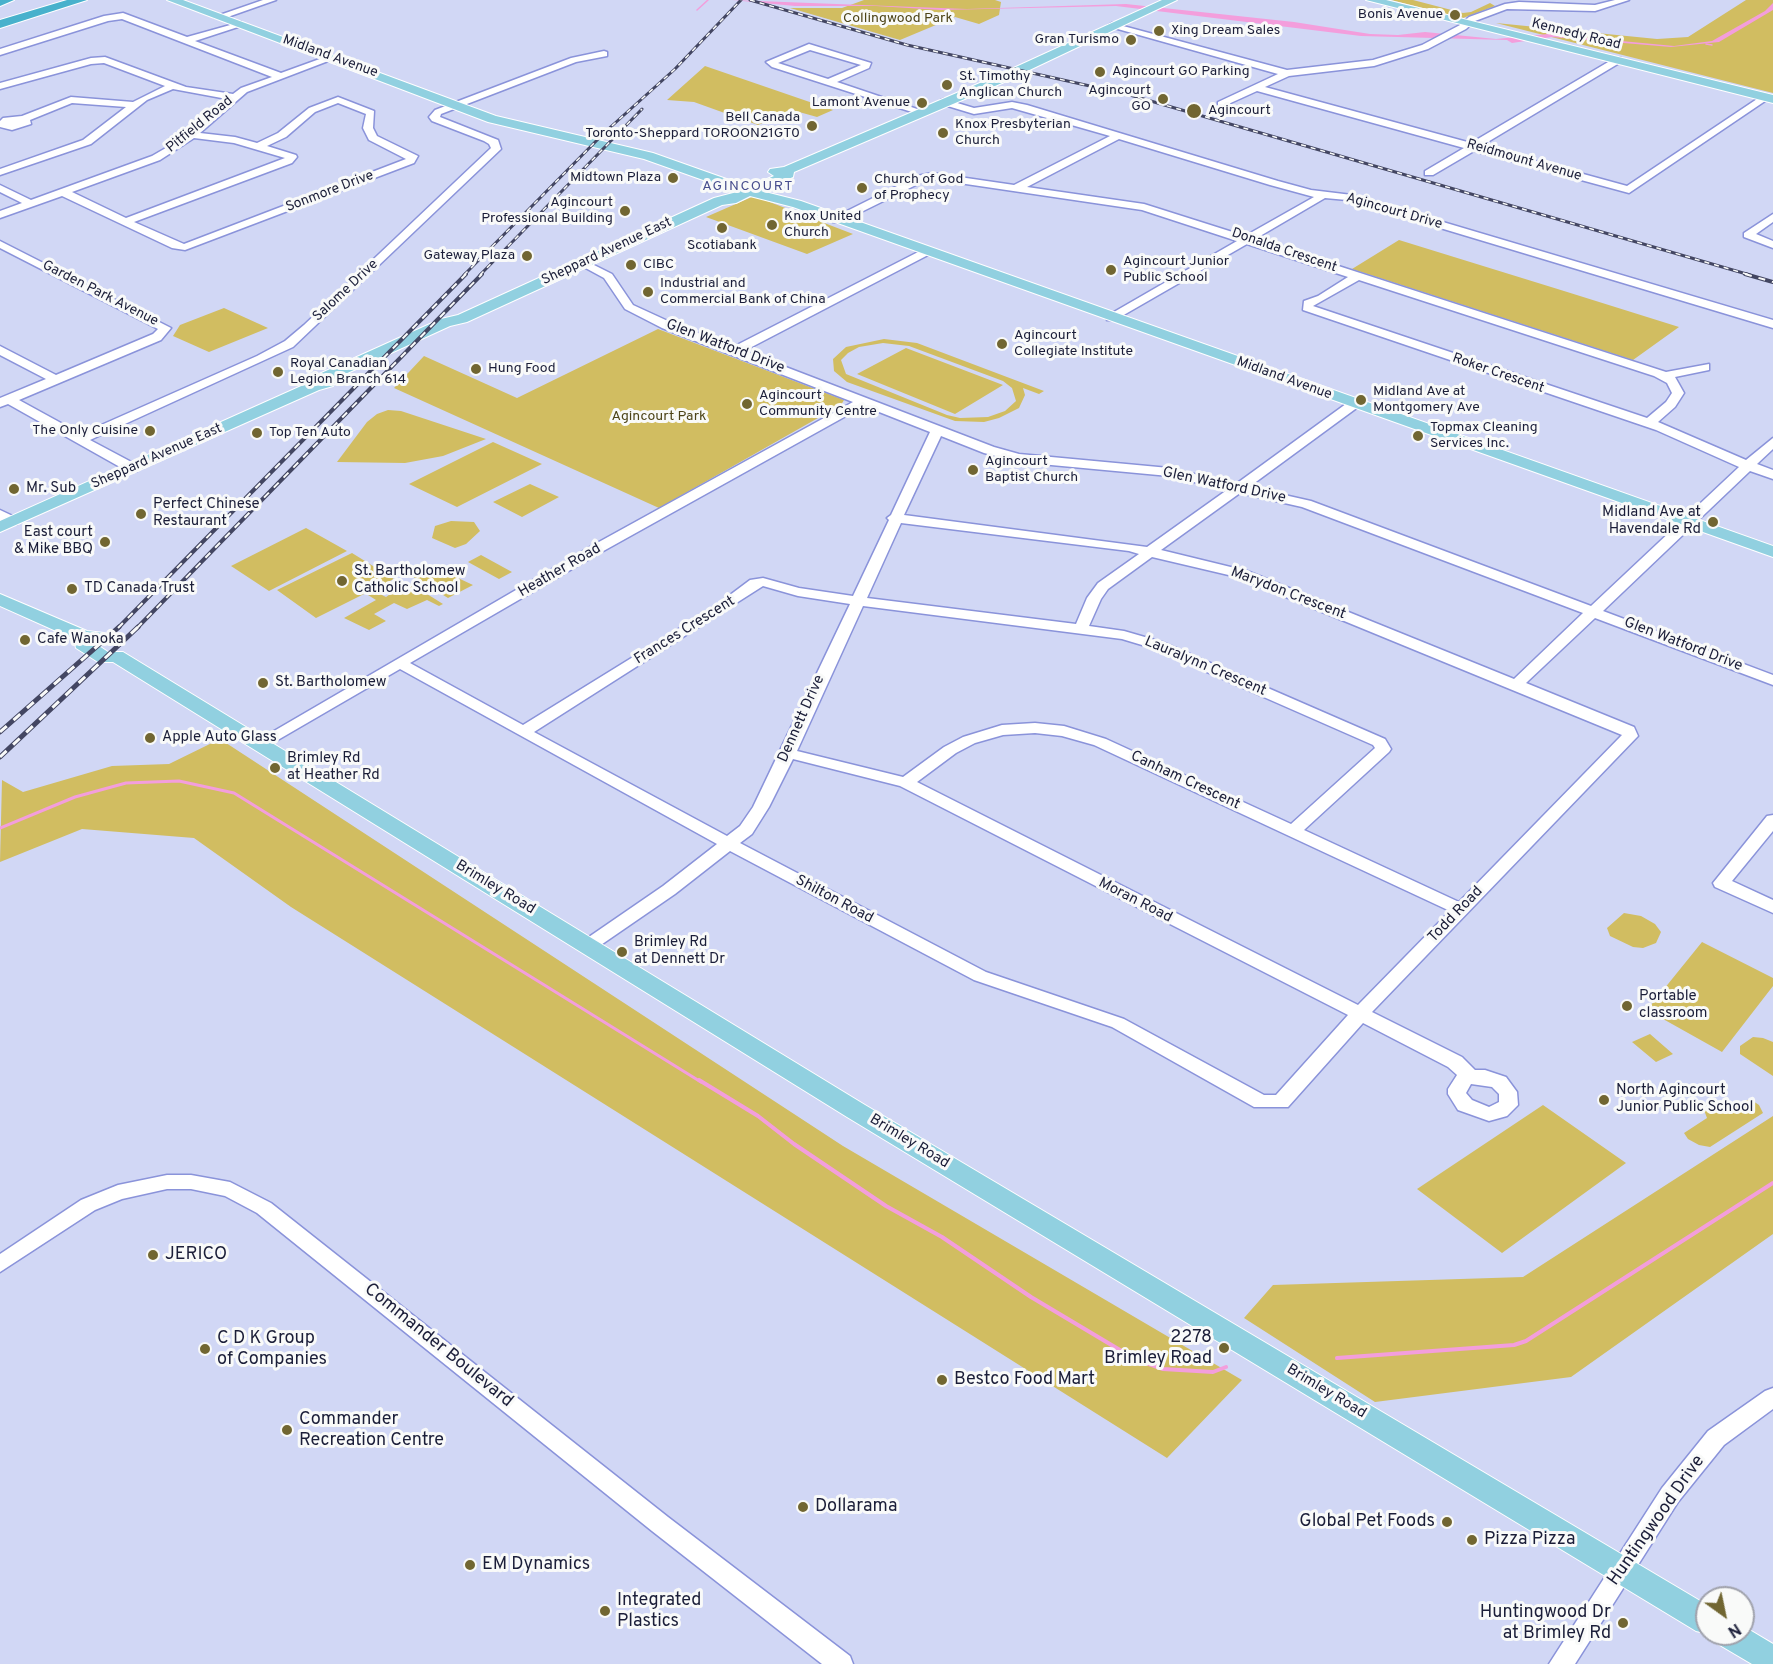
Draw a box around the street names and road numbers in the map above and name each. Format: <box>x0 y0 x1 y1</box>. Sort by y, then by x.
street label: Kennedy Road <box>1530 16 1622 54</box>
street label: Midland Avenue <box>280 32 380 82</box>
street label: Pitfield Road <box>163 93 237 157</box>
street label: Reidmount Avenue <box>1465 137 1583 185</box>
street label: Sonmore Drive <box>284 168 376 216</box>
street label: Agincourt Drive <box>1344 190 1444 234</box>
street label: Sheppard Avenue East <box>539 215 675 289</box>
street label: Donalda Crescent <box>1229 225 1339 277</box>
street label: Salome Drive <box>310 256 382 326</box>
street label: Garden Park Avenue <box>39 257 161 331</box>
street label: Glen Watford Drive <box>663 316 787 378</box>
street label: Roker Crescent <box>1450 350 1546 398</box>
street label: Midland Avenue <box>1234 354 1334 404</box>
street label: Sheppard Avenue East <box>89 421 225 493</box>
street label: Glen Watford Drive <box>1161 464 1287 508</box>
street label: Heather Road <box>515 540 605 602</box>
street label: Marydon Crescent <box>1228 564 1348 624</box>
street label: Frances Crescent <box>631 593 739 669</box>
street label: Glen Watford Drive <box>1621 614 1745 676</box>
street label: Lauralynn Crescent <box>1141 633 1269 701</box>
street label: Dennett Drive <box>775 673 829 765</box>
street label: Canham Crescent <box>1127 748 1243 814</box>
street label: Brimley Road <box>452 857 538 919</box>
street label: Shilton Road <box>792 872 876 928</box>
street label: Moran Road <box>1095 875 1175 927</box>
street label: Todd Road <box>1425 883 1487 947</box>
street label: Brimley Road <box>866 1111 952 1173</box>
street label: Commander Boulevard <box>359 1279 517 1413</box>
street label: Brimley Road <box>1283 1361 1369 1423</box>
street label: Huntingwood Drive <box>1604 1451 1710 1591</box>

